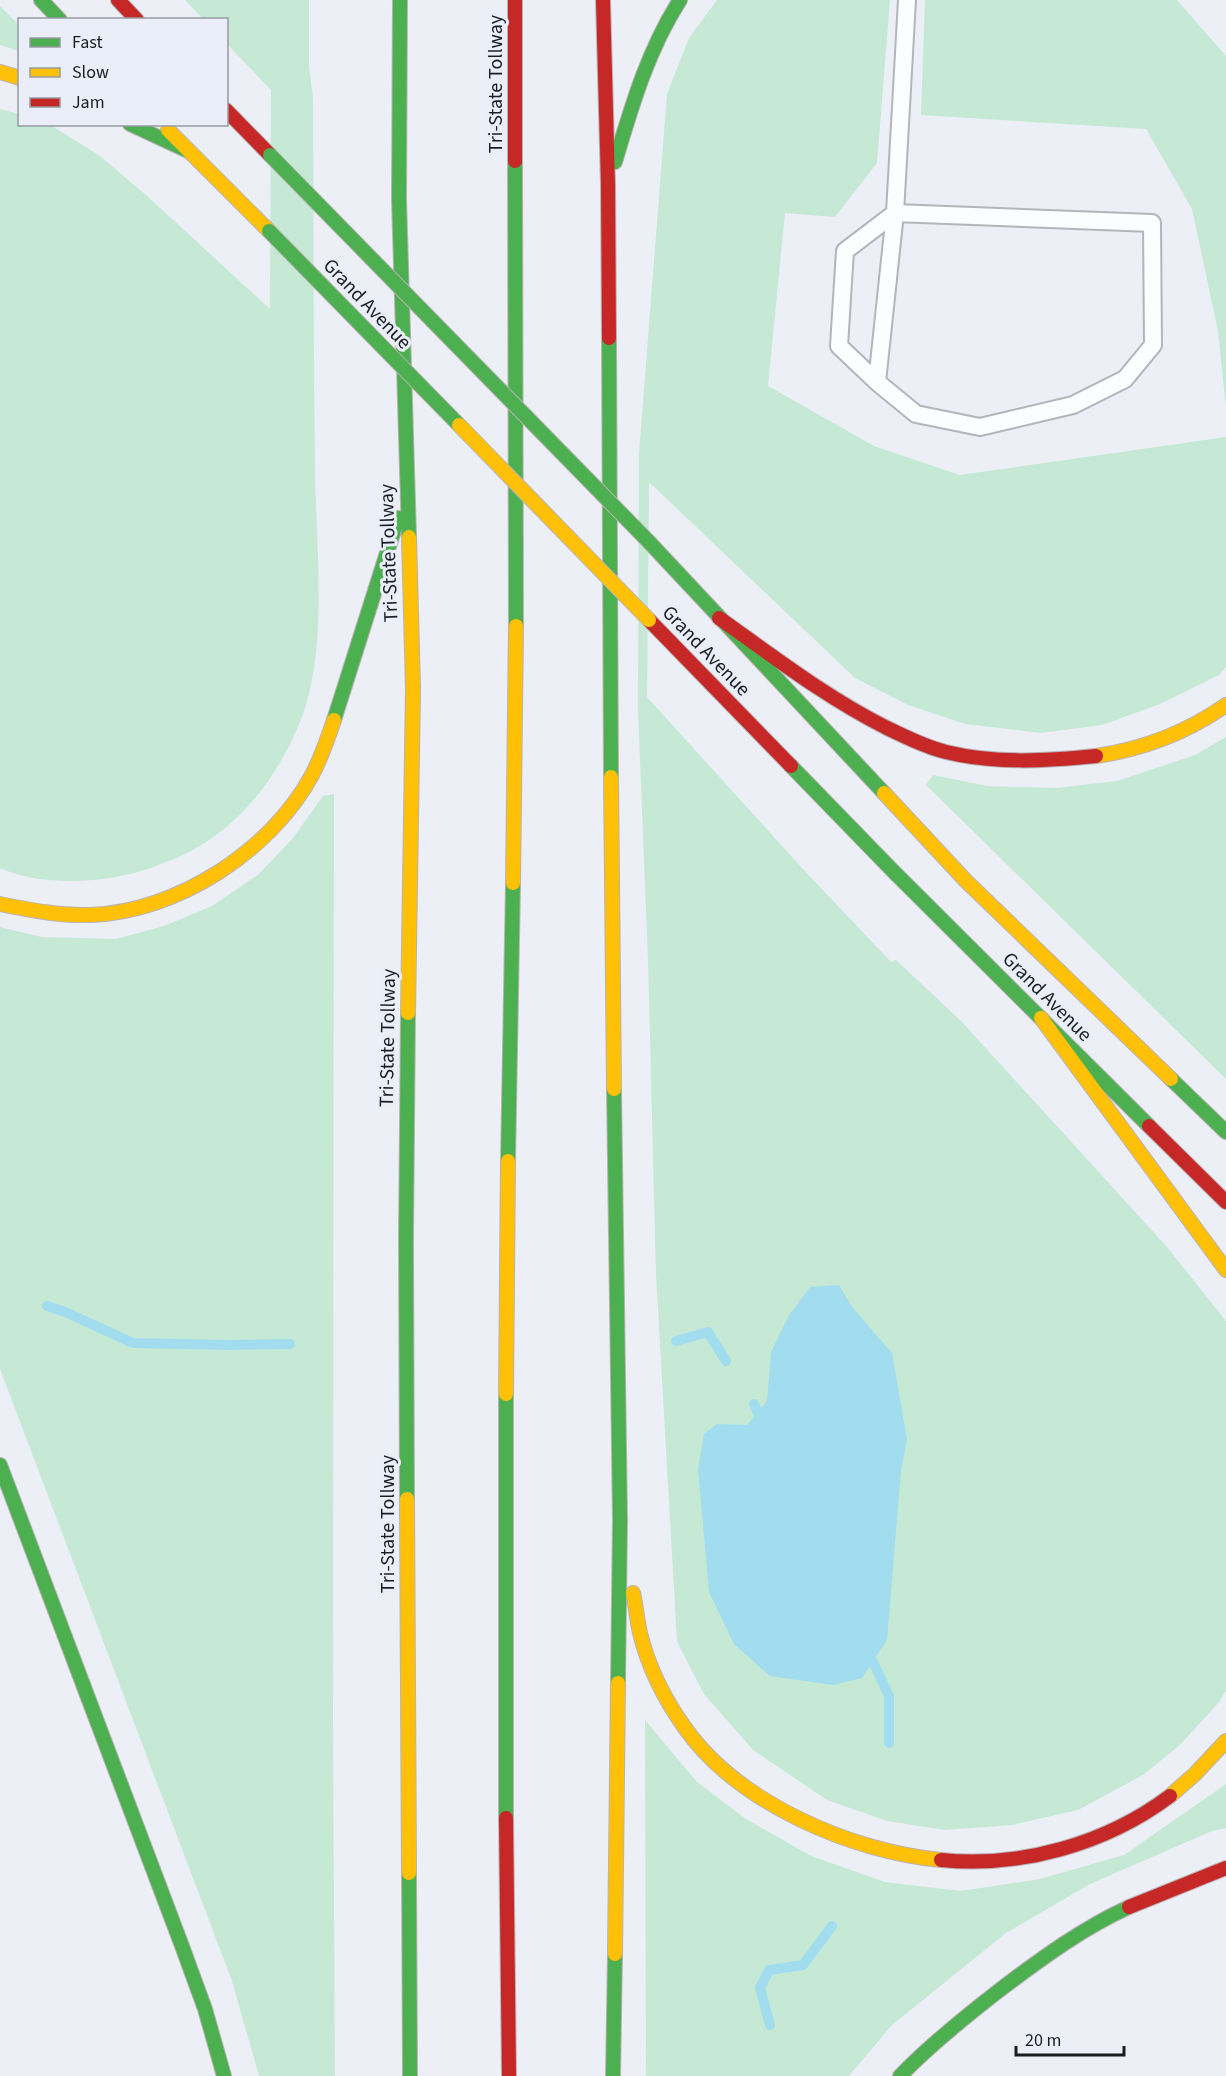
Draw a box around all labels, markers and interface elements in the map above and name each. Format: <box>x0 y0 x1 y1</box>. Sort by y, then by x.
street label: Tri-State Tollway <box>482 14 510 153</box>
legend <box>18 18 228 126</box>
text: Fast <box>72 30 103 55</box>
text: Slow <box>72 60 109 85</box>
text: Jam <box>72 90 105 115</box>
street label: Grand Avenue <box>316 252 418 356</box>
street label: Tri-State Tollway <box>373 483 405 623</box>
street label: Grand Avenue <box>655 599 757 703</box>
street label: Grand Avenue <box>996 946 1098 1048</box>
street label: Tri-State Tollway <box>373 968 403 1107</box>
street label: Tri-State Tollway <box>374 1454 402 1593</box>
scale bar <box>1016 2019 1124 2057</box>
text: 20 m <box>1025 2028 1061 2053</box>

